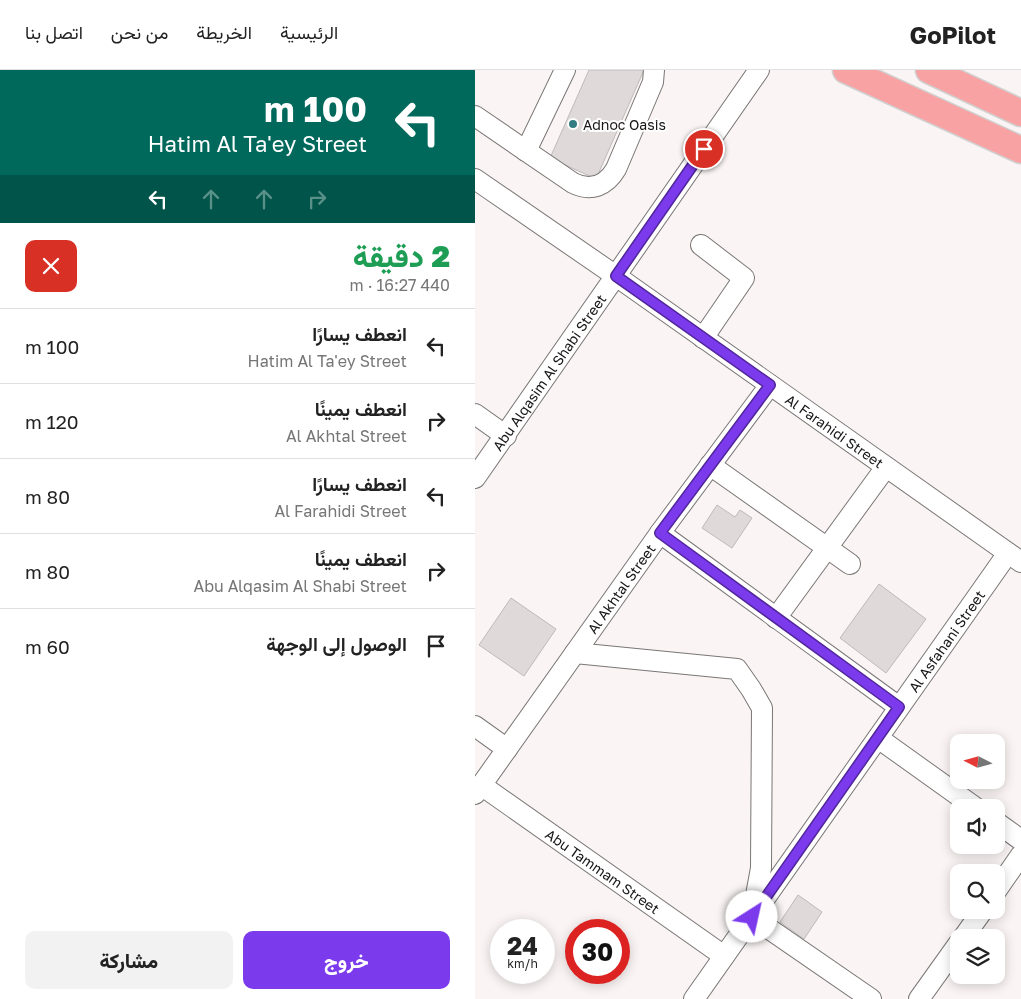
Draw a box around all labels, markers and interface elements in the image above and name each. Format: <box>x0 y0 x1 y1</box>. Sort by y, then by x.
text: GoPilot <box>910 20 996 49</box>
text: اتصل بنا <box>25 21 83 43</box>
text: من نحن <box>111 21 168 43</box>
text: الخريطة <box>196 21 252 43</box>
text: الرئيسية <box>280 21 338 43</box>
text: 100 m <box>264 88 367 130</box>
icon: left <box>385 90 450 155</box>
place label: Adnoc Oasis <box>583 116 666 133</box>
marker: Adnoc Oasis <box>567 118 579 130</box>
pin <box>683 128 725 170</box>
text: Hatim Al Ta'ey Street <box>148 130 367 157</box>
icon: arrive <box>690 135 718 163</box>
icon: left <box>144 185 172 213</box>
icon: ahead <box>197 185 225 213</box>
icon: ahead <box>250 185 278 213</box>
icon: right <box>303 185 331 213</box>
text: 2 دقيقة <box>353 238 450 274</box>
button: close <box>25 240 77 292</box>
text: 440 m · 16:27 <box>350 275 450 295</box>
street label: Abu Alqasim Al Shabi Street <box>488 291 609 454</box>
text: انعطف يسارًا <box>312 322 407 345</box>
icon: left <box>422 332 450 360</box>
text: 100 m <box>25 335 79 358</box>
text: Hatim Al Ta'ey Street <box>248 351 407 371</box>
street label: Al Farahidi Street <box>782 390 887 471</box>
text: انعطف يمينًا <box>315 397 407 420</box>
icon: right <box>422 407 450 435</box>
text: 120 m <box>25 410 79 433</box>
text: Al Akhtal Street <box>286 426 407 446</box>
text: انعطف يسارًا <box>312 472 407 495</box>
icon: left <box>422 482 450 510</box>
text: 80 m <box>25 485 70 508</box>
text: Al Farahidi Street <box>275 501 407 521</box>
street label: Al Akhtal Street <box>583 540 658 637</box>
text: انعطف يمينًا <box>315 547 407 570</box>
icon: right <box>422 557 450 585</box>
text: 80 m <box>25 560 70 583</box>
text: Abu Alqasim Al Shabi Street <box>193 576 407 596</box>
street label: Al Asfahani Street <box>905 587 988 695</box>
text: الوصول إلى الوجهة <box>266 632 407 655</box>
icon: arrive <box>422 632 450 660</box>
text: 60 m <box>25 635 70 658</box>
north arrow <box>950 734 1005 789</box>
map controls <box>950 734 1005 984</box>
button: sound <box>950 799 1005 854</box>
street label: Abu Tammam Street <box>543 825 663 917</box>
button: search <box>950 864 1005 919</box>
position arrow <box>725 890 777 942</box>
speed limit sign: 30 <box>565 919 630 984</box>
button: layers <box>950 929 1005 984</box>
text: 24 <box>507 930 538 961</box>
button: مشاركة <box>25 931 233 989</box>
button: خروج <box>243 931 450 989</box>
text: km/h <box>507 956 538 971</box>

